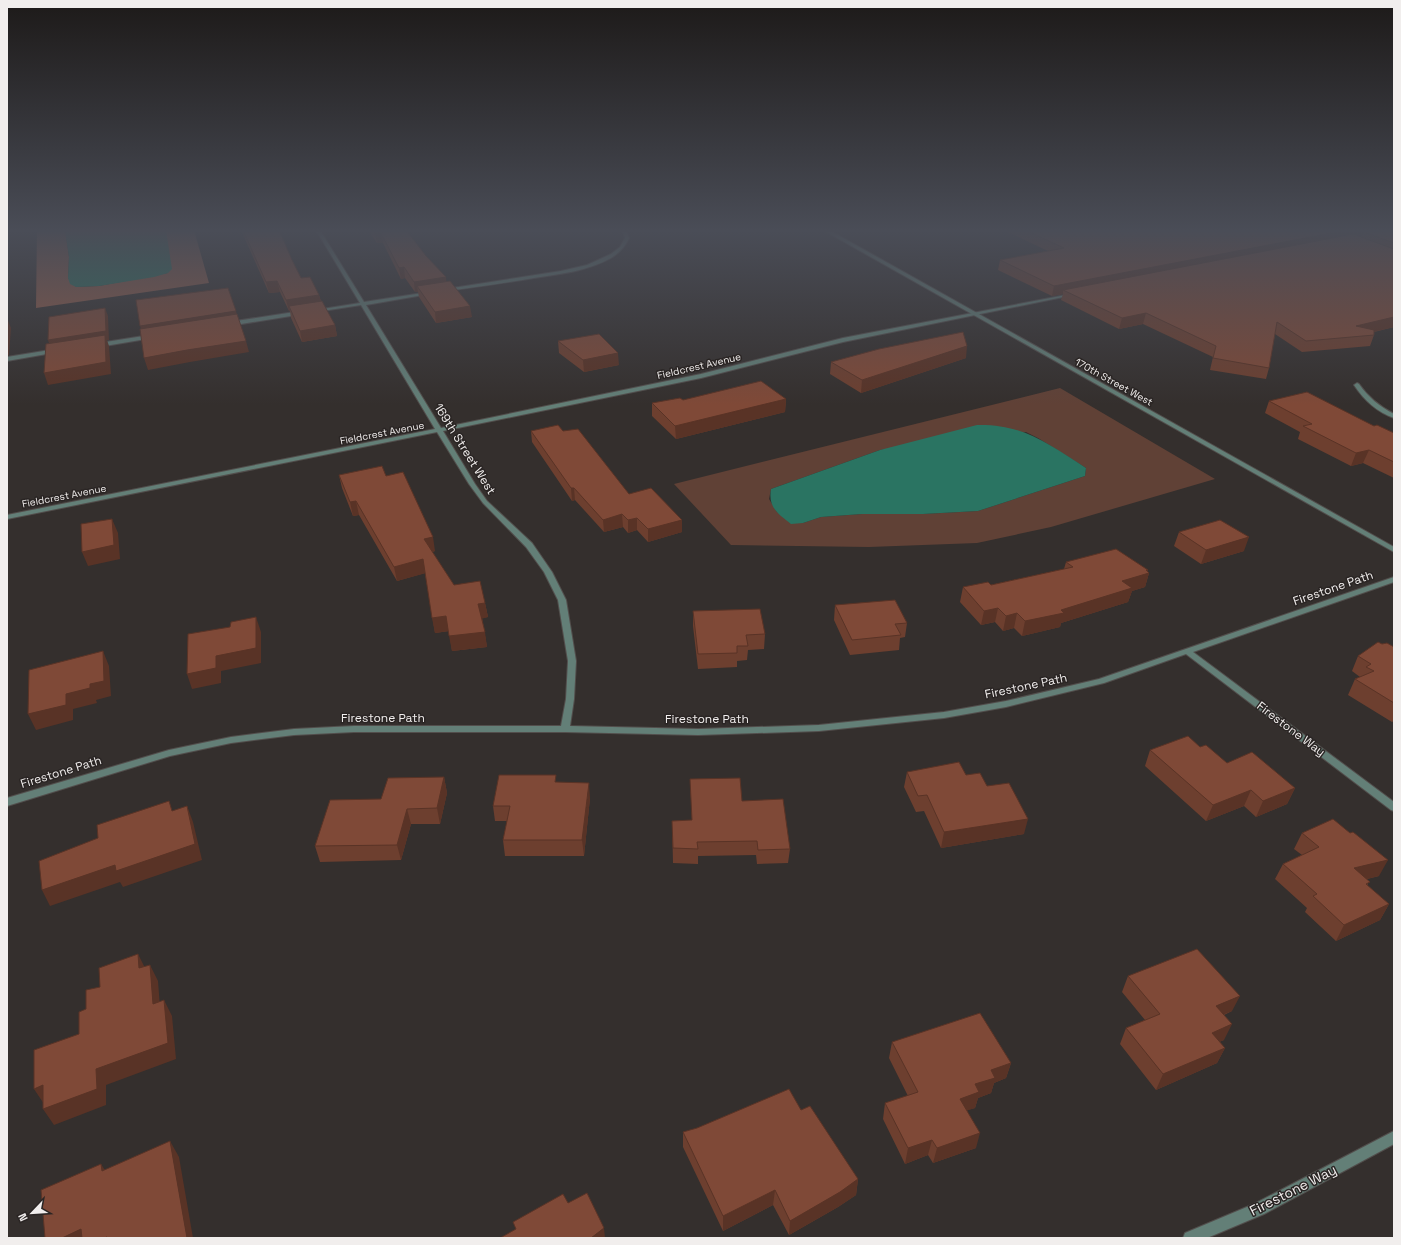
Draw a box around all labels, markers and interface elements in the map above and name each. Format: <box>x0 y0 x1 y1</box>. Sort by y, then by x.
street label: Fieldcrest Avenue <box>656 350 742 382</box>
street label: 170th Street West <box>1073 355 1155 409</box>
street label: 169th Street West <box>431 400 499 498</box>
street label: Fieldcrest Avenue <box>339 418 425 448</box>
street label: Fieldcrest Avenue <box>21 481 107 511</box>
street label: Firestone Path <box>1291 567 1375 609</box>
street label: Firestone Path <box>983 669 1069 703</box>
street label: Firestone Way <box>1254 698 1328 760</box>
street label: Firestone Path <box>341 710 425 726</box>
street label: Firestone Path <box>665 711 749 727</box>
street label: Firestone Path <box>19 752 103 792</box>
street label: Firestone Way <box>1246 1160 1340 1220</box>
north arrow <box>12 1193 52 1233</box>
text: N <box>15 1211 31 1224</box>

